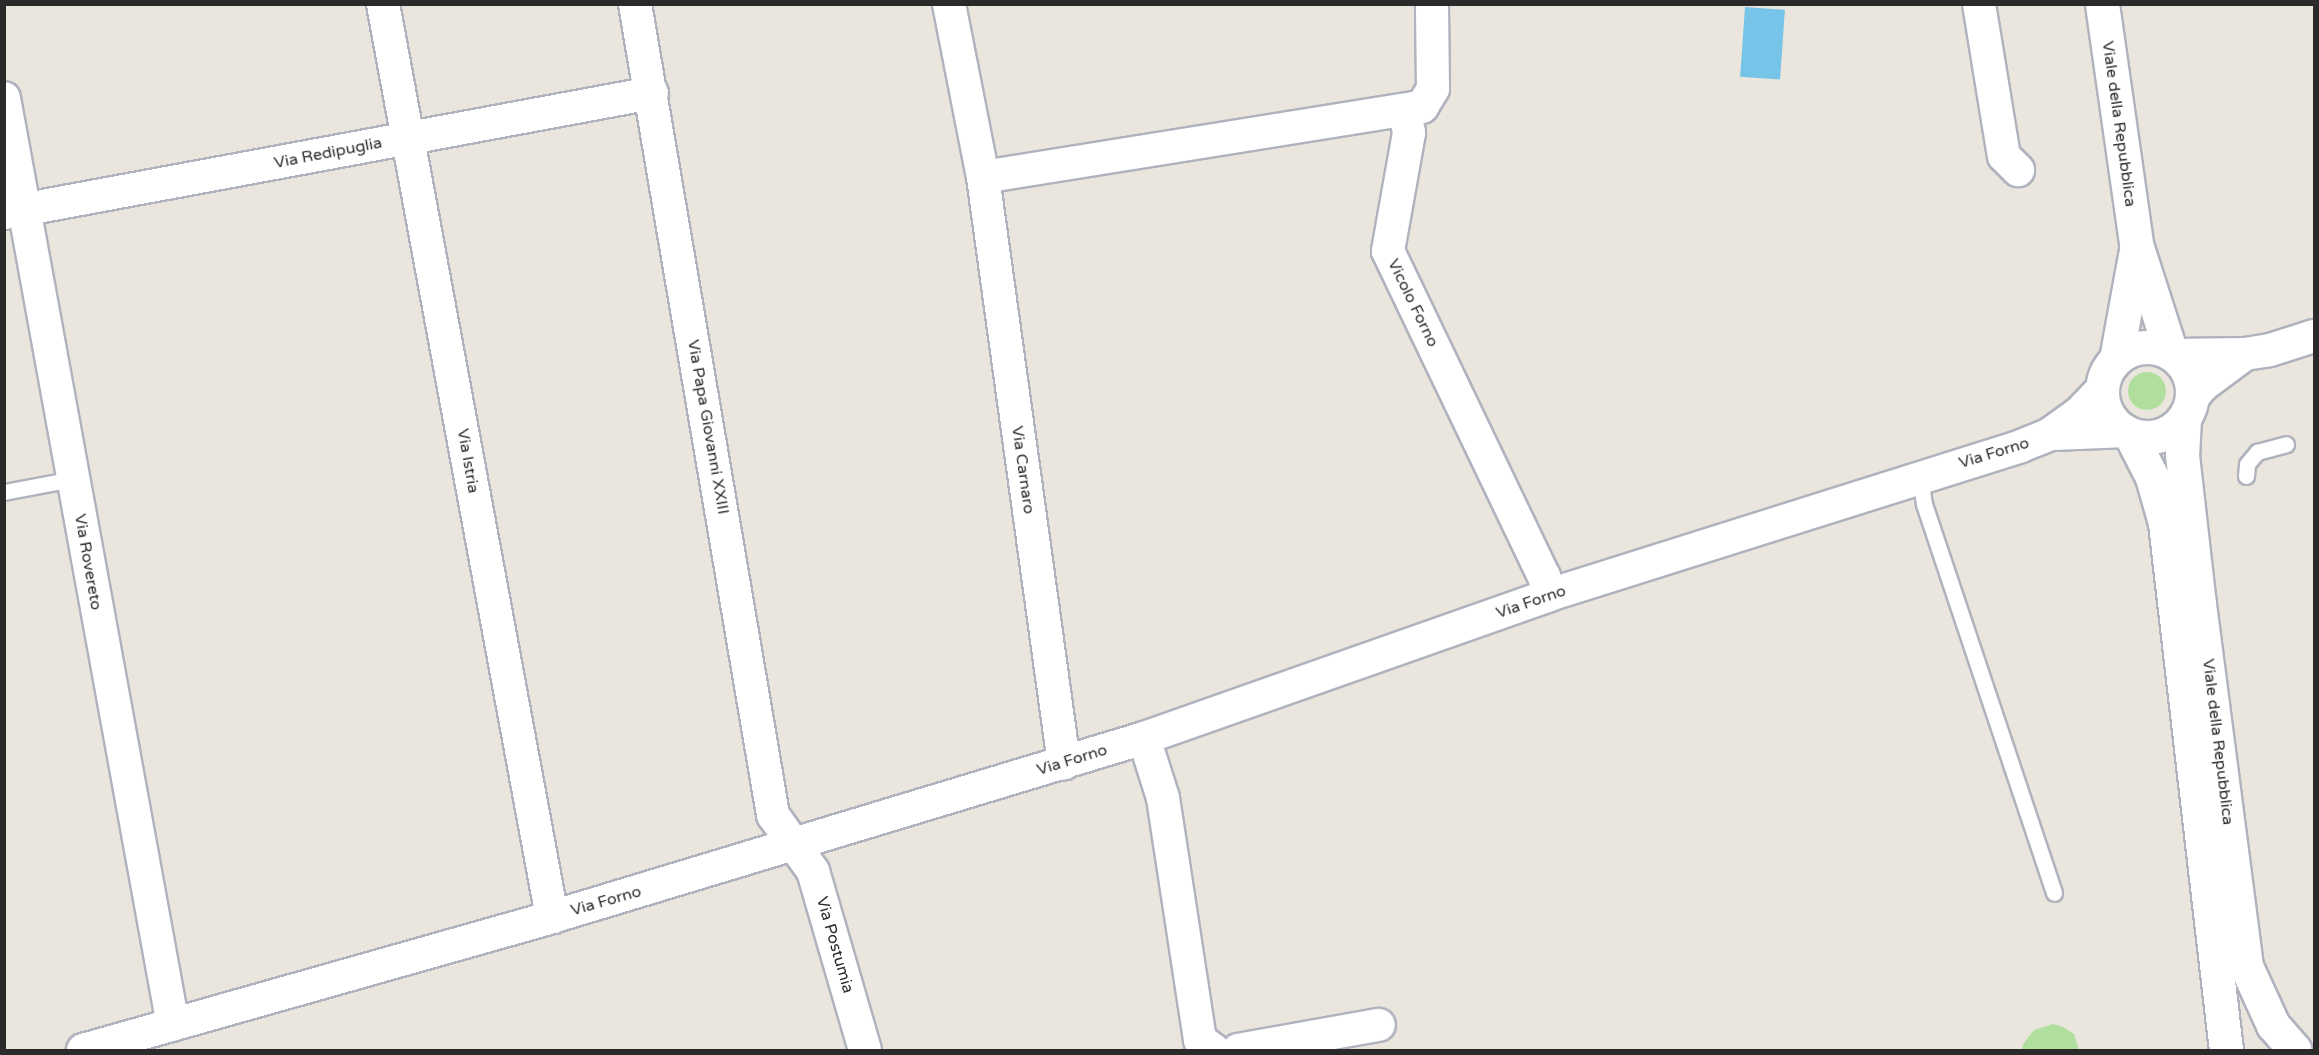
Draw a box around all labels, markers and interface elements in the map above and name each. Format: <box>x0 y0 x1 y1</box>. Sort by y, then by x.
street label: Viale della Repubblica <box>2098 40 2140 208</box>
street label: Via Redipuglia <box>272 133 384 173</box>
street label: Vicolo Forno <box>1383 256 1443 350</box>
street label: Via Papa Giovanni XXIII <box>683 338 733 516</box>
street label: Via Carnaro <box>1007 425 1039 515</box>
street label: Via Istria <box>453 427 483 495</box>
street label: Via Forno <box>1957 433 2031 473</box>
street label: Via Rovereto <box>70 512 106 612</box>
street label: Via Forno <box>1494 581 1568 623</box>
street label: Viale della Repubblica <box>2198 658 2238 826</box>
street label: Via Forno <box>1035 740 1109 780</box>
street label: Via Forno <box>569 882 643 920</box>
street label: Via Postumia <box>812 895 858 995</box>

